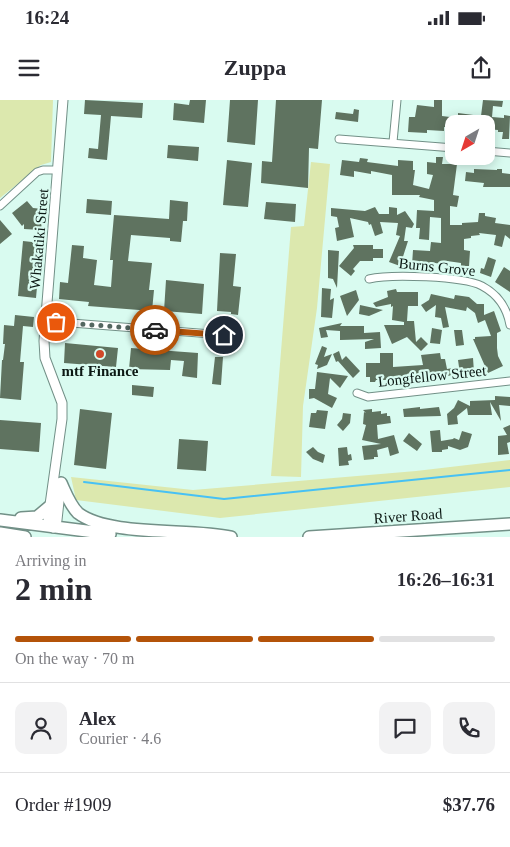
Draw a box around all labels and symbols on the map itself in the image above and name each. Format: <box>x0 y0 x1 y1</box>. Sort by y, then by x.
north arrow <box>445 115 495 165</box>
street label: Whakatiki Street <box>27 187 51 290</box>
street label: Burns Grove <box>398 255 476 279</box>
pin <box>35 301 77 343</box>
courier <box>130 305 180 355</box>
pin <box>203 314 245 356</box>
marker: mtf Finance <box>94 348 106 360</box>
street label: Longfellow Street <box>377 362 488 390</box>
place label: mtf Finance <box>61 363 139 379</box>
street label: River Road <box>373 506 443 526</box>

